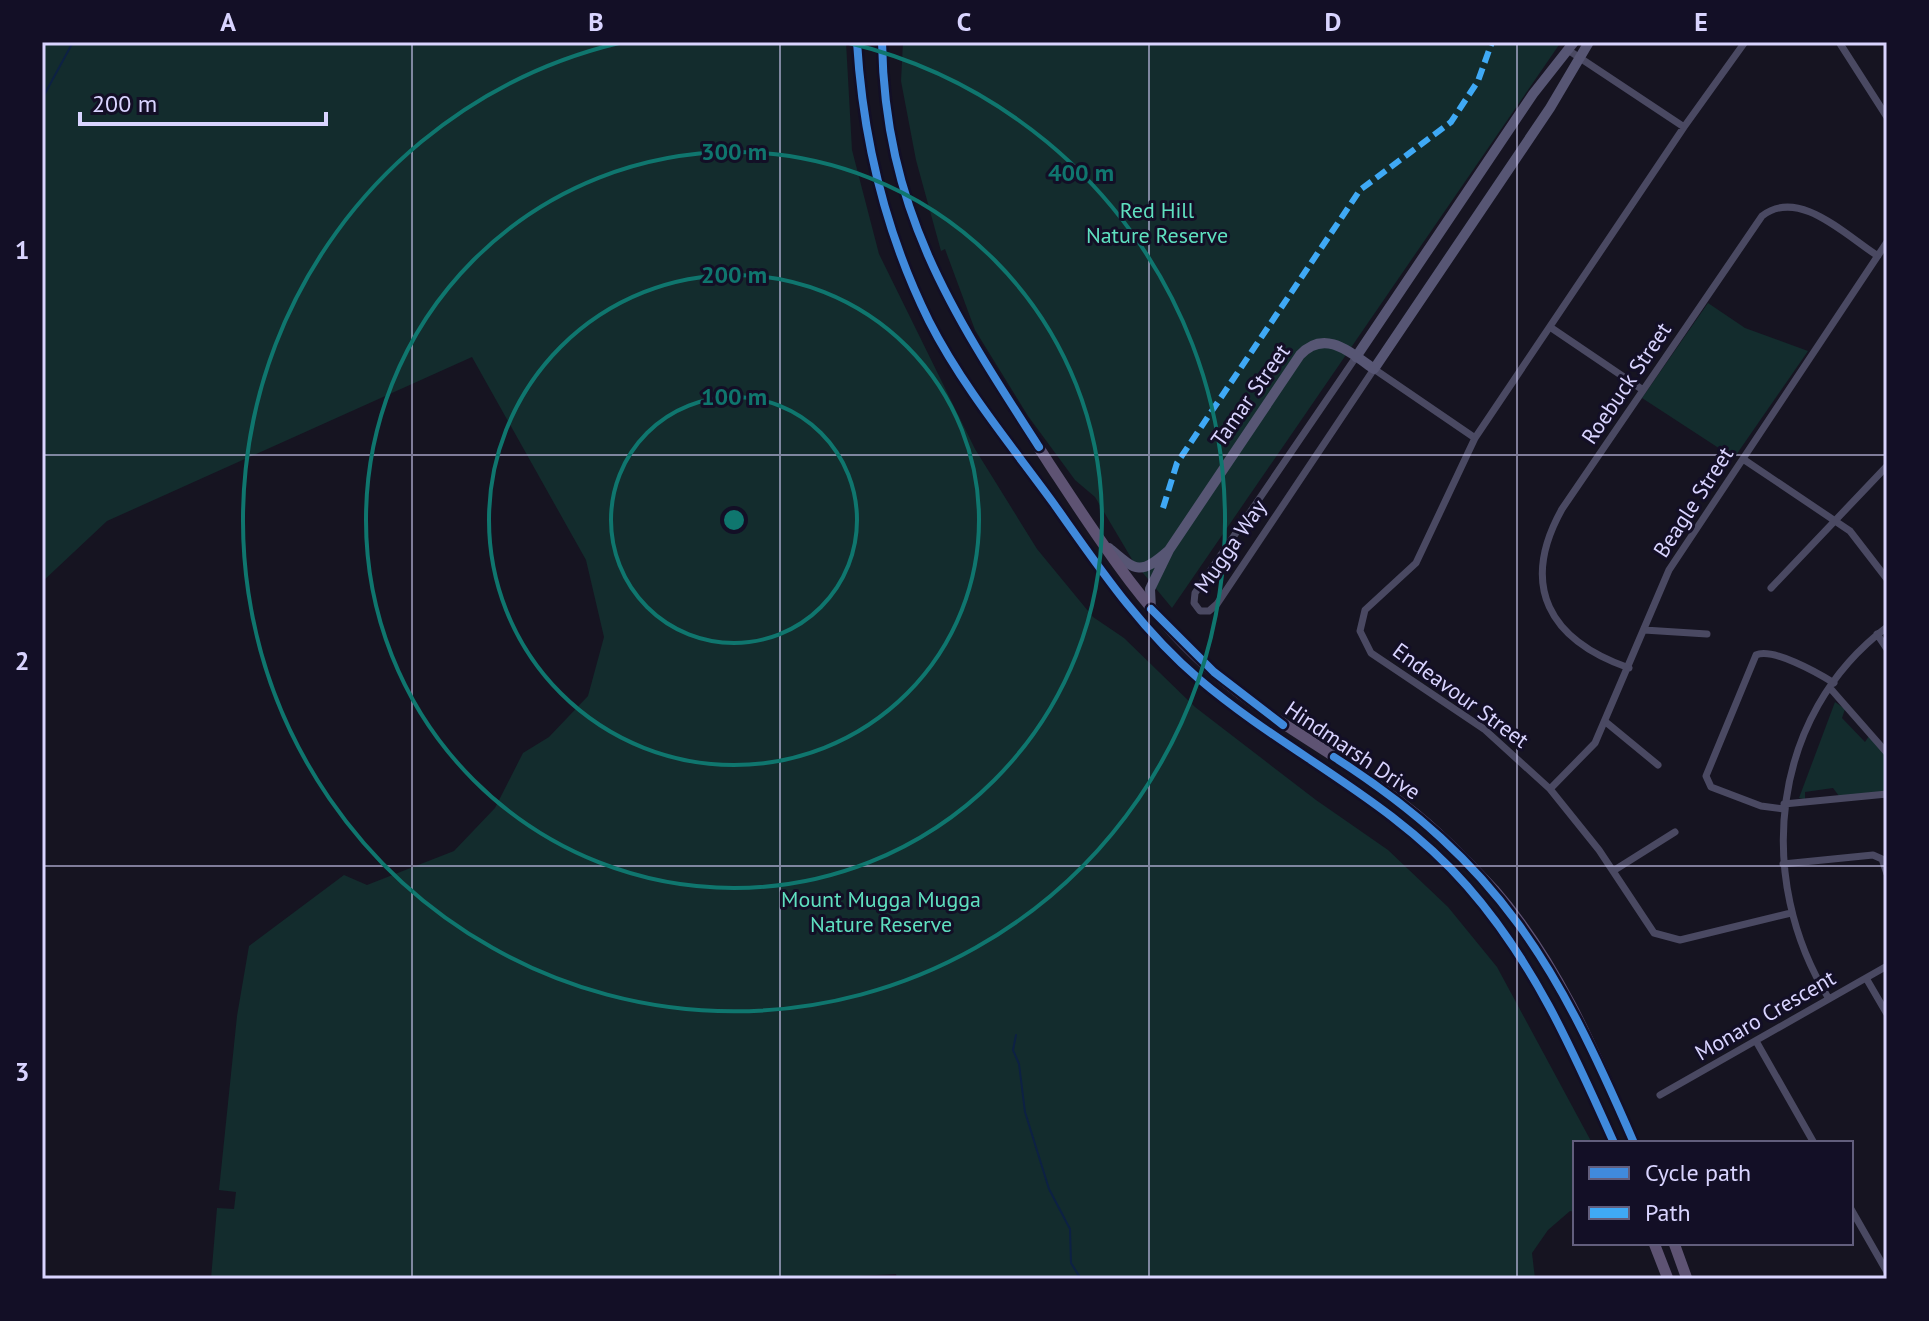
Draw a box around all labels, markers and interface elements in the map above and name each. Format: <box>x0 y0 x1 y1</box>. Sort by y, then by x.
text: A <box>220 5 236 38</box>
text: B <box>588 5 604 38</box>
text: C <box>957 5 971 38</box>
text: D <box>1325 5 1341 38</box>
text: E <box>1694 5 1708 38</box>
scale bar <box>80 76 326 126</box>
text: 200 m <box>92 88 157 119</box>
text: 300 m <box>701 136 767 167</box>
text: 400 m <box>1048 157 1114 188</box>
park label: Red Hill Nature Reserve <box>1086 196 1228 249</box>
text: 1 <box>15 233 29 266</box>
text: 200 m <box>701 259 767 290</box>
street label: Roebuck Street <box>1575 316 1677 449</box>
street label: Tamar Street <box>1204 338 1296 452</box>
text: 100 m <box>701 381 767 412</box>
street label: Beagle Street <box>1647 441 1739 563</box>
street label: Mugga Way <box>1188 493 1273 598</box>
centre of rings <box>720 506 748 534</box>
street label: Endeavour Street <box>1388 636 1535 754</box>
text: 2 <box>15 644 29 677</box>
street label: Hindmarsh Drive <box>1280 694 1426 806</box>
park label: Mount Mugga Mugga Nature Reserve <box>781 885 981 938</box>
street label: Monaro Crescent <box>1690 963 1841 1066</box>
text: 3 <box>15 1055 29 1088</box>
legend <box>1573 1141 1853 1245</box>
text: Cycle path <box>1645 1157 1751 1188</box>
text: Path <box>1645 1197 1691 1228</box>

